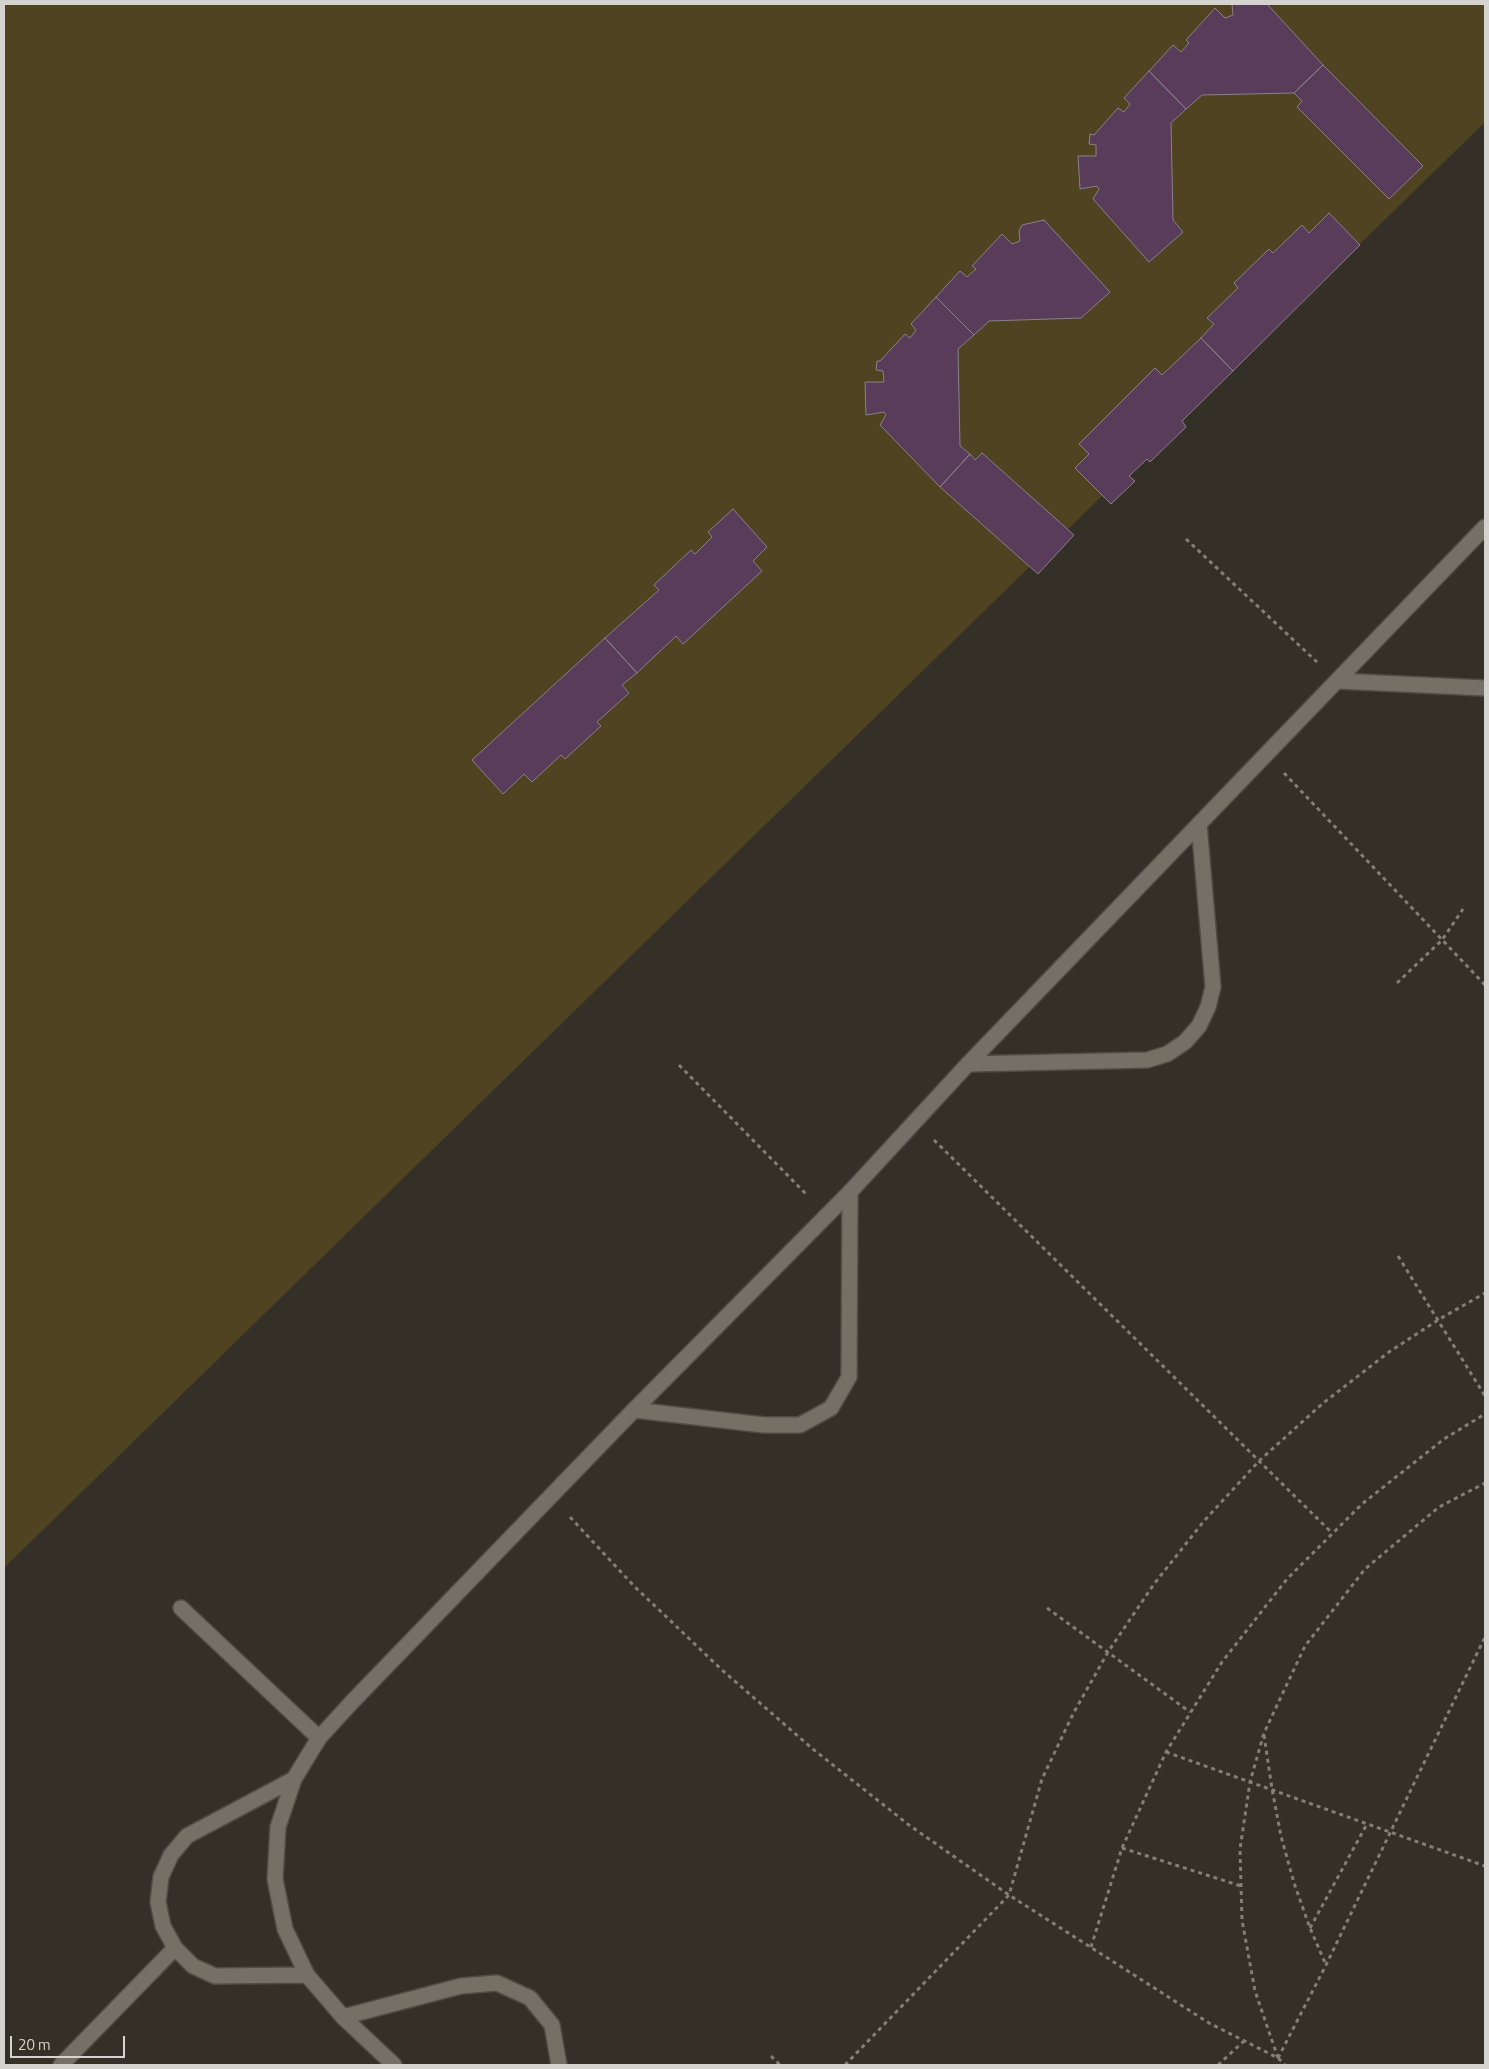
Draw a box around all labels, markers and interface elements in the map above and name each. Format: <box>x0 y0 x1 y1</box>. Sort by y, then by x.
scale bar <box>12 2026 128 2058</box>
text: 20 m <box>18 2033 51 2056</box>

